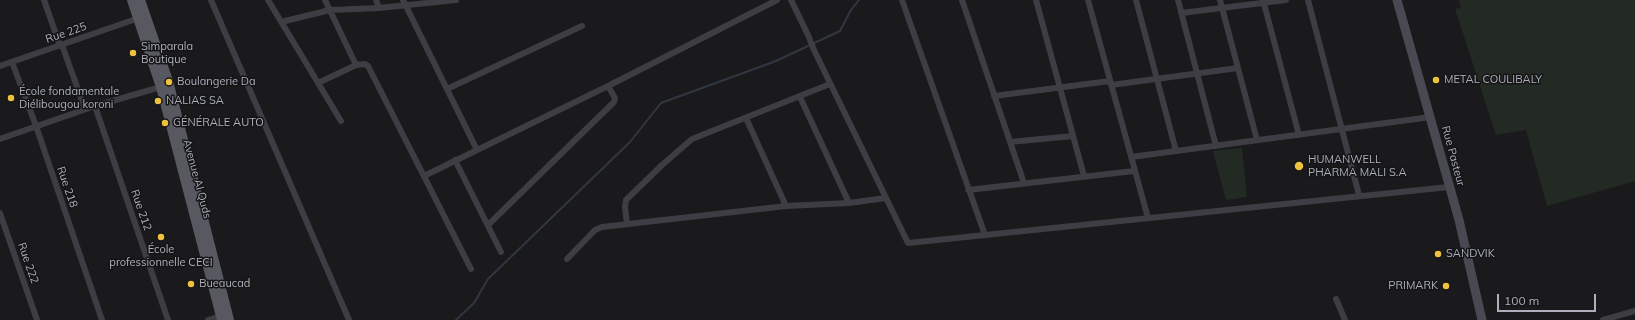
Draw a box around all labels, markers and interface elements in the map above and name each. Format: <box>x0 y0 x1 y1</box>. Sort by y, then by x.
street label: Rue 225 <box>44 20 88 46</box>
place label: Simparala Boutique <box>141 40 193 66</box>
marker: Simparala Boutique <box>128 48 138 58</box>
place label: METAL COULIBALY <box>1444 73 1542 87</box>
place label: Boulangerie Da <box>177 75 256 89</box>
marker: METAL COULIBALY <box>1431 75 1441 85</box>
marker: Boulangerie Da <box>164 77 174 87</box>
place label: École fondamentale Diélibougou koroni <box>19 85 119 111</box>
marker: École fondamentale Diélibougou koroni <box>6 93 16 103</box>
place label: NALIAS SA <box>166 94 224 108</box>
marker: NALIAS SA <box>153 96 163 106</box>
place label: GÉNÉRALE AUTO <box>173 116 264 130</box>
marker: GÉNÉRALE AUTO <box>160 118 170 128</box>
street label: Rue Pasteur <box>1439 124 1467 188</box>
street label: Avenue Al Quds <box>180 138 214 220</box>
place label: HUMANWELL PHARMA MALI S.A <box>1308 153 1406 179</box>
marker: HUMANWELL PHARMA MALI S.A <box>1293 160 1305 172</box>
street label: Rue 218 <box>54 165 80 209</box>
street label: Rue 212 <box>128 188 154 232</box>
marker: École professionnelle CECI <box>156 232 166 242</box>
street label: Rue 222 <box>15 241 41 285</box>
place label: École professionnelle CECI <box>109 243 213 269</box>
place label: SANDVIK <box>1446 247 1495 261</box>
marker: SANDVIK <box>1433 249 1443 259</box>
place label: Bueaucad <box>199 277 250 291</box>
marker: Bueaucad <box>186 279 196 289</box>
place label: PRIMARK <box>1388 279 1438 293</box>
marker: PRIMARK <box>1441 281 1451 291</box>
scale bar <box>1499 286 1598 312</box>
text: 100 m <box>1504 293 1539 308</box>

